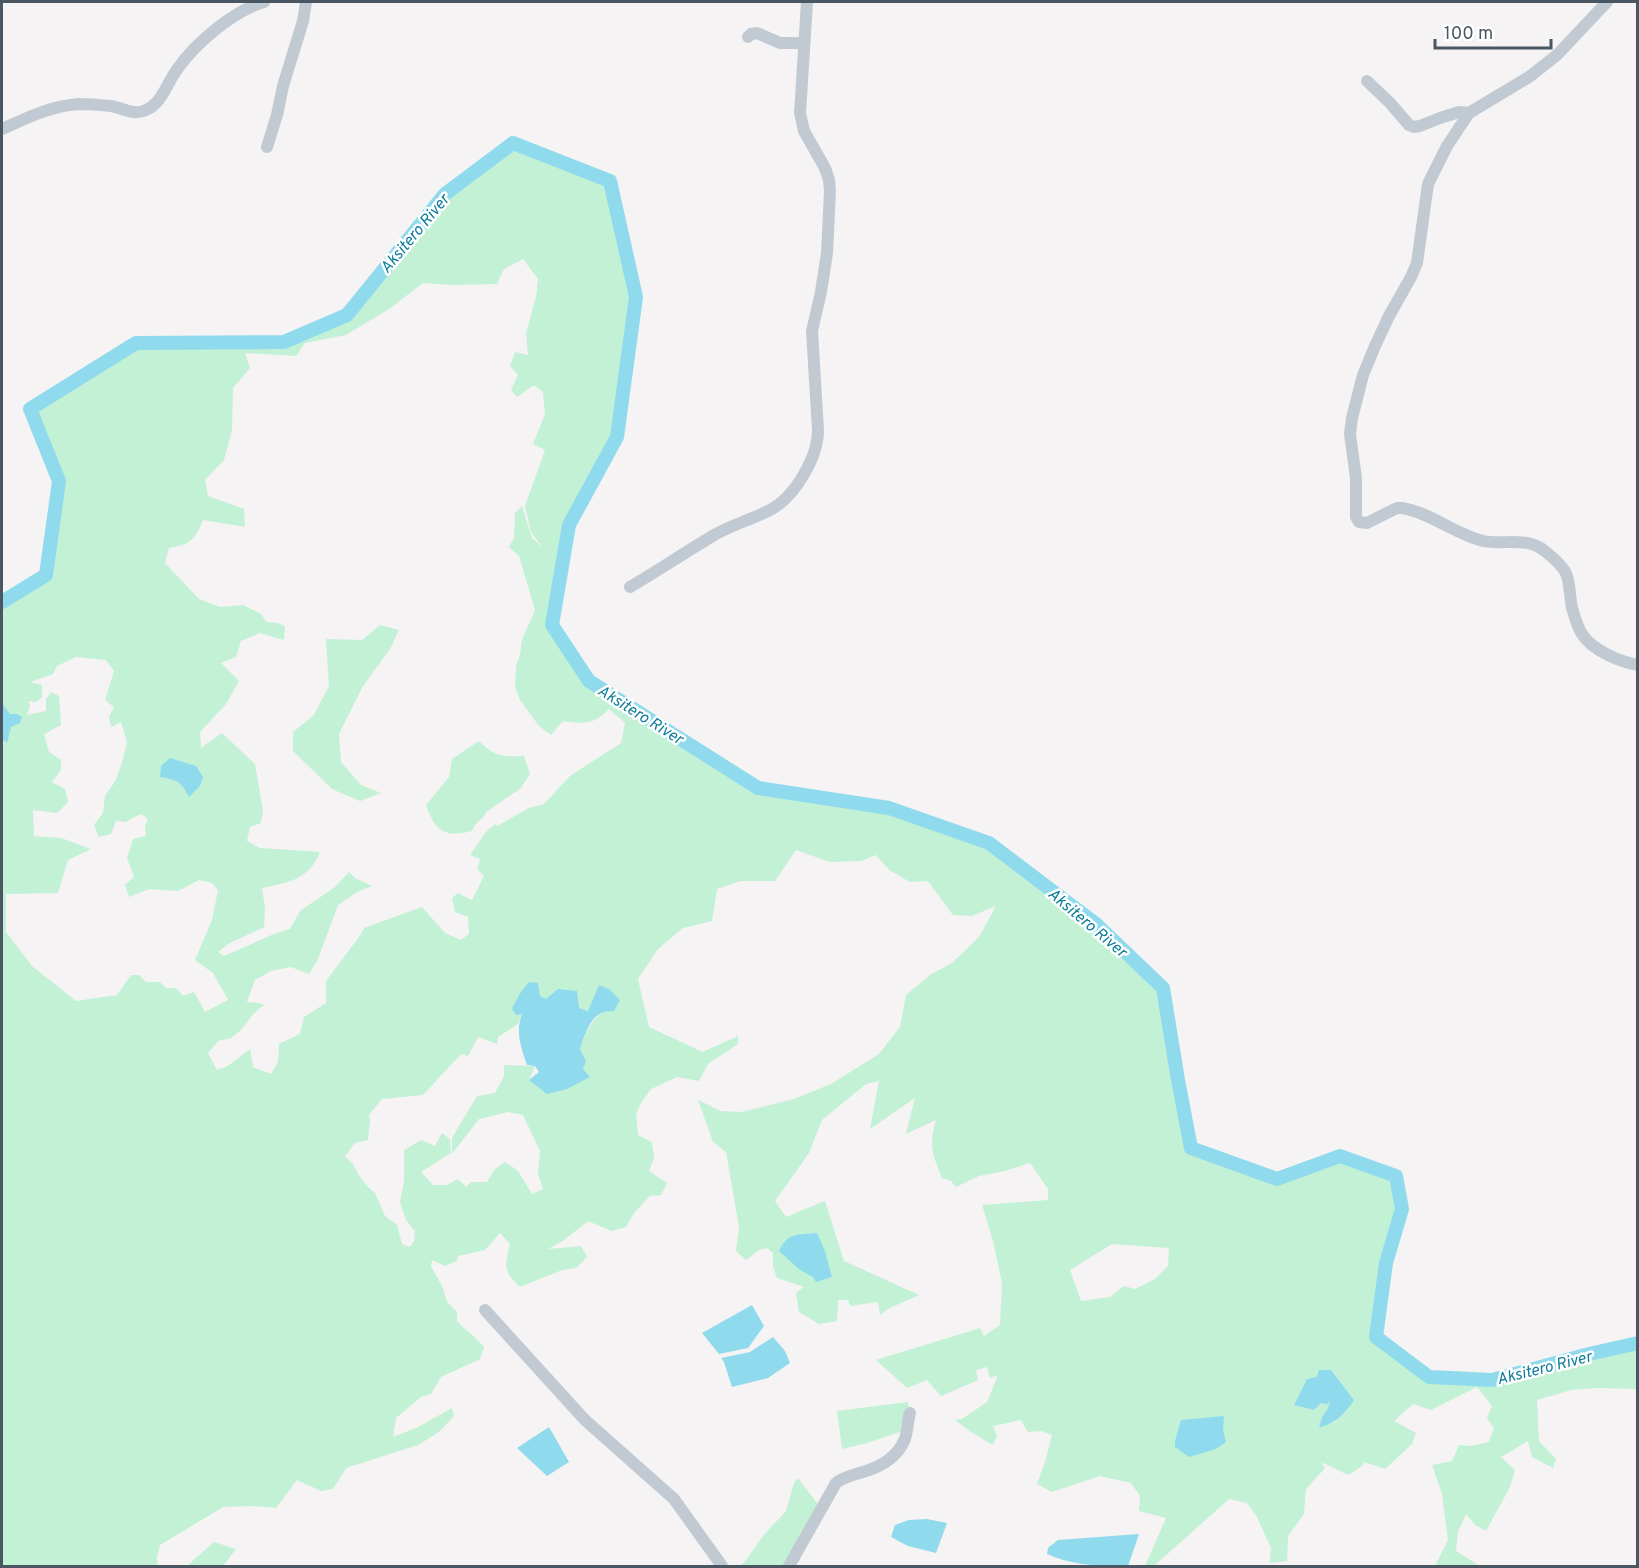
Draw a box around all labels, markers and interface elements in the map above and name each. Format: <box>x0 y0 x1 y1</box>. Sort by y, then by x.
scale bar <box>1435 12 1550 50</box>
text: 100 m <box>1444 23 1493 46</box>
water label: Aksitero River <box>377 189 456 278</box>
water label: Aksitero River <box>593 681 688 751</box>
water label: Aksitero River <box>1043 885 1132 964</box>
water label: Aksitero River <box>1495 1347 1596 1390</box>

